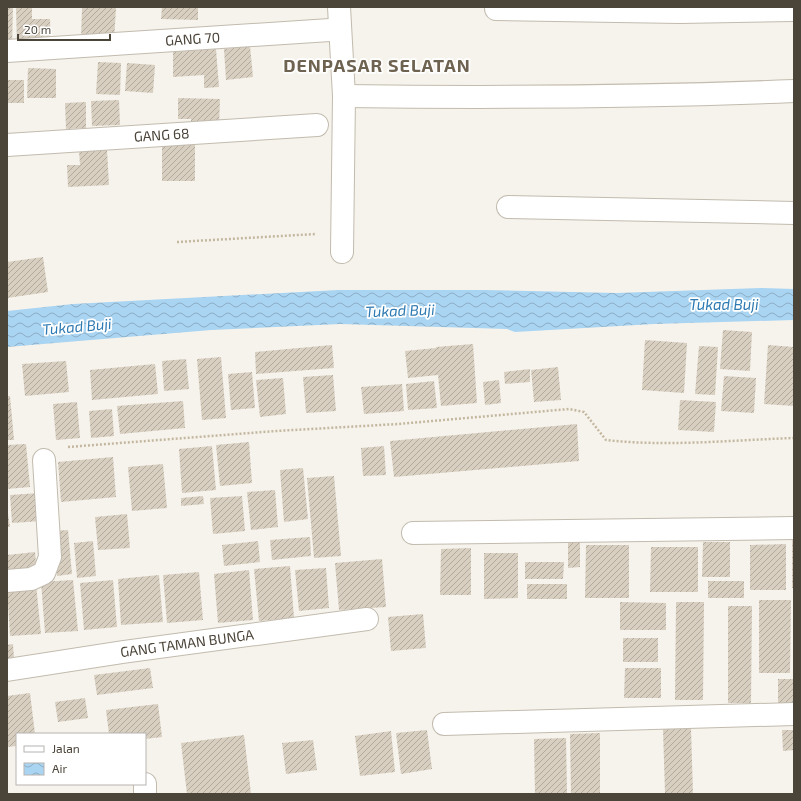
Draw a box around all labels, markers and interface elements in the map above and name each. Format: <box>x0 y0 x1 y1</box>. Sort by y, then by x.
scale bar <box>18 16 110 42</box>
text: 20 m <box>24 22 51 36</box>
street label: GANG 70 <box>165 28 221 49</box>
district label: DENPASAR SELATAN <box>283 54 471 76</box>
street label: GANG 68 <box>133 124 190 145</box>
water label: Tukad Buji <box>689 295 759 314</box>
water label: Tukad Buji <box>365 300 435 321</box>
water label: Tukad Buji <box>42 314 113 339</box>
street label: GANG TAMAN BUNGA <box>119 625 255 660</box>
legend <box>16 733 146 785</box>
text: Jalan <box>52 741 80 755</box>
text: Air <box>52 761 67 775</box>

